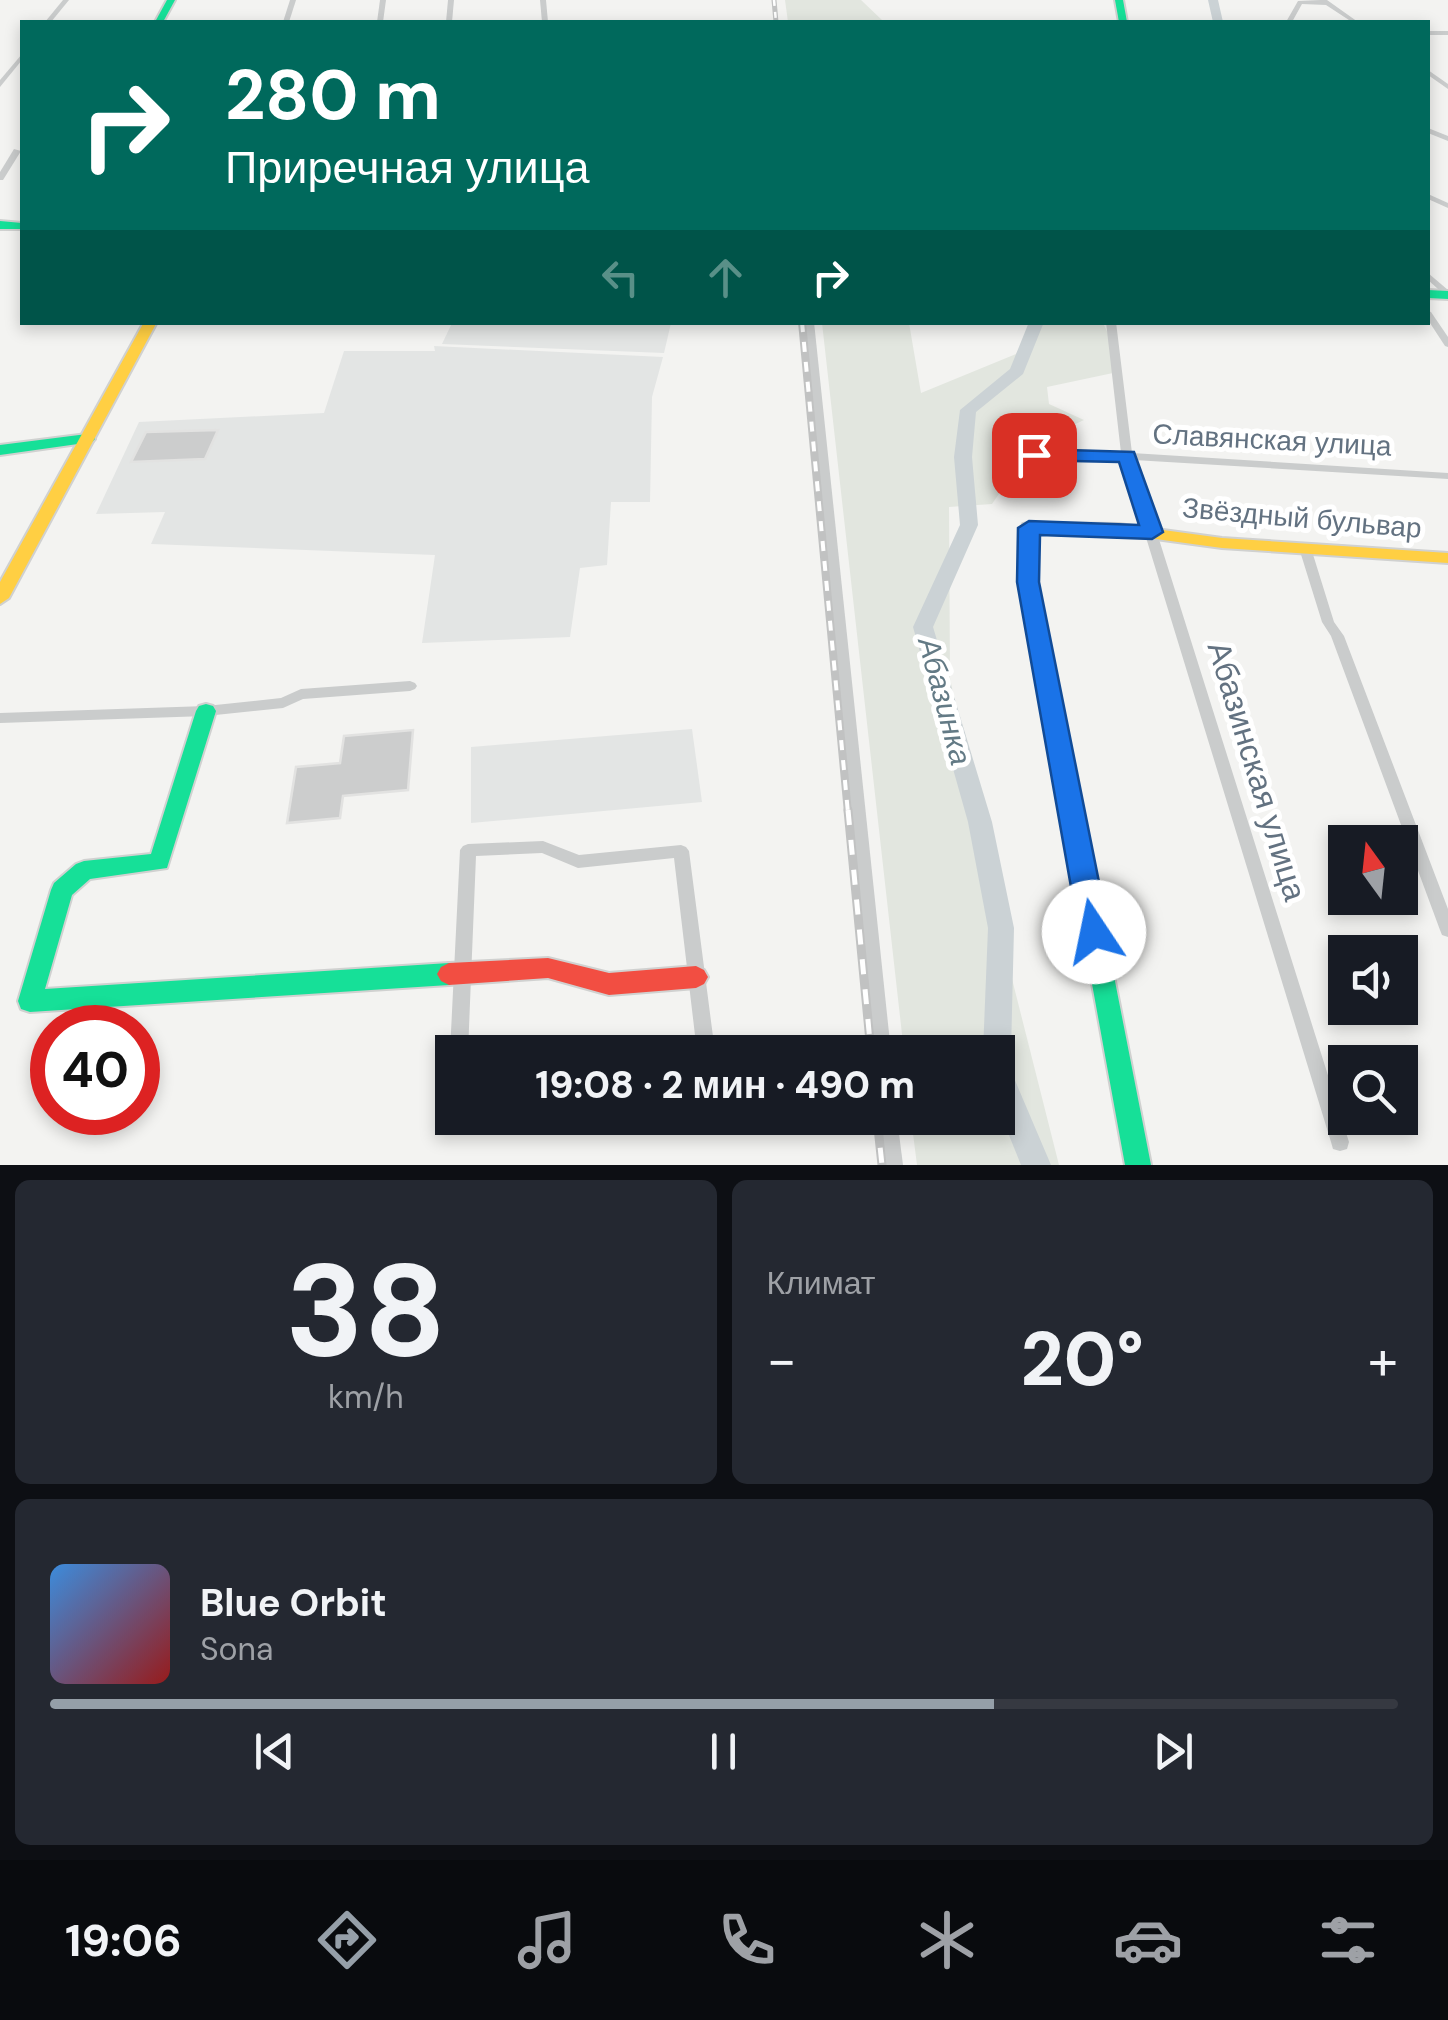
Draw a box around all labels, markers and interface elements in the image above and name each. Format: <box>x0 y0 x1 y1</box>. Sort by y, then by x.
text: 280 m <box>225 50 441 141</box>
icon: right <box>60 60 190 190</box>
text: Приречная улица <box>225 138 589 197</box>
icon: left <box>593 250 648 305</box>
icon: ahead <box>698 250 753 305</box>
icon: right <box>803 250 858 305</box>
pin <box>992 413 1077 498</box>
street label: Славянская улица <box>1152 415 1393 465</box>
icon: arrive <box>1007 428 1062 483</box>
street label: Звёздный бульвар <box>1181 489 1423 547</box>
water label: Абазинка <box>909 631 981 769</box>
street label: Абазинская улица <box>1198 636 1316 906</box>
north arrow <box>1328 825 1418 915</box>
map controls <box>1328 825 1418 1135</box>
position arrow <box>1042 880 1146 984</box>
button: sound <box>1328 935 1418 1025</box>
speed limit sign: 40 <box>30 1005 160 1135</box>
button: search <box>1328 1045 1418 1135</box>
text: 19:08 · 2 мин · 490 m <box>535 1060 915 1110</box>
text: 38 <box>285 1226 446 1395</box>
text: Климат <box>767 1262 875 1304</box>
text: 20° <box>1021 1311 1144 1408</box>
text: − <box>767 1324 797 1396</box>
text: + <box>1368 1324 1398 1396</box>
text: km/h <box>328 1376 404 1418</box>
text: Blue Orbit <box>200 1578 387 1628</box>
text: Sona <box>200 1628 273 1670</box>
icon: previous <box>247 1724 302 1779</box>
icon: pause <box>696 1724 751 1779</box>
icon: next <box>1146 1724 1201 1779</box>
icon: directions <box>312 1905 382 1975</box>
icon: music <box>512 1905 582 1975</box>
icon: phone <box>712 1905 782 1975</box>
icon: climate <box>912 1905 982 1975</box>
icon: car <box>1113 1905 1183 1975</box>
icon: filters <box>1313 1905 1383 1975</box>
text: 19:06 <box>65 1911 182 1970</box>

